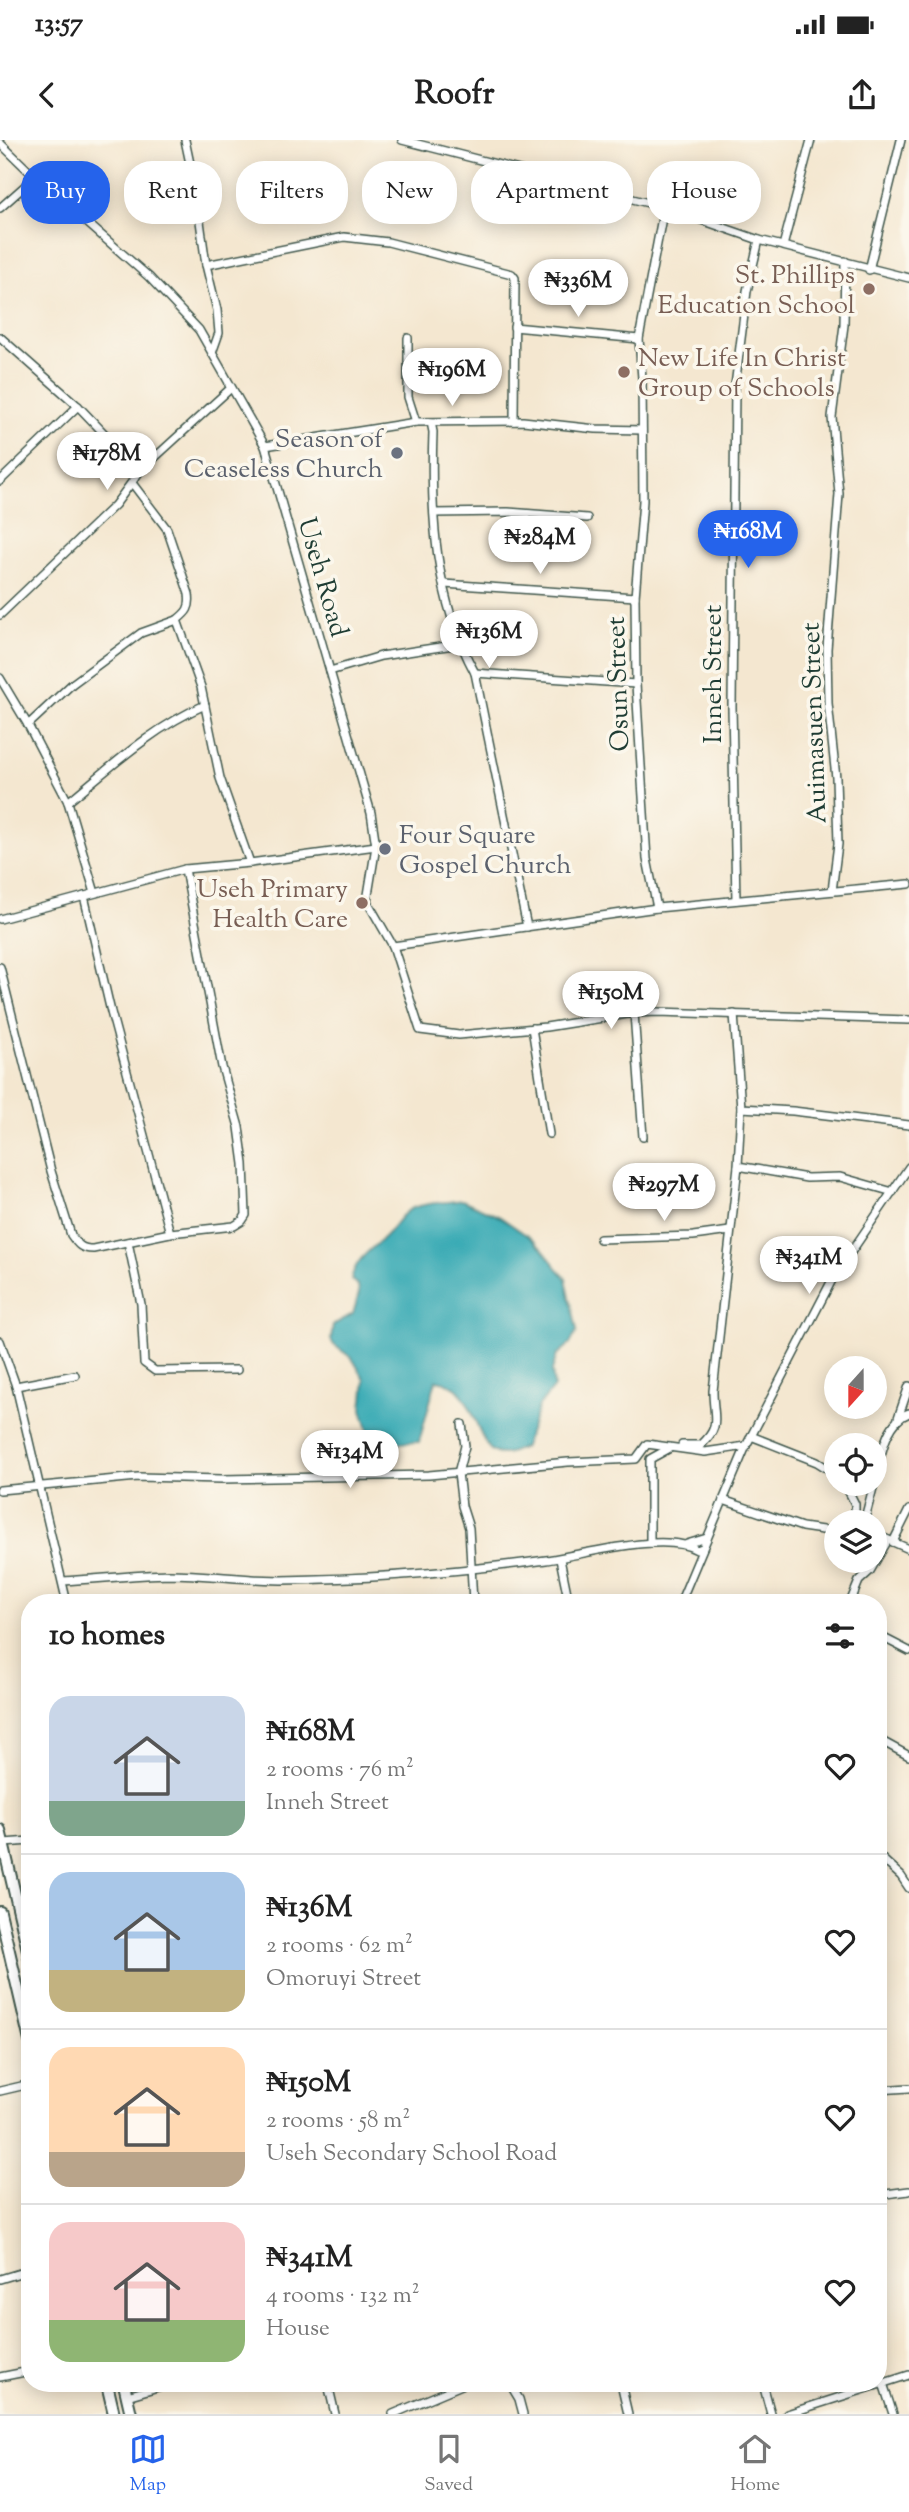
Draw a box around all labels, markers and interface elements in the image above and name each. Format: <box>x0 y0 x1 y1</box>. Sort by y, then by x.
text: 13:57 <box>35 6 83 43</box>
text: Roofr <box>414 72 495 118</box>
icon: back <box>28 76 66 114</box>
icon: share <box>843 76 881 114</box>
chip: Buy <box>21 161 110 224</box>
chip: Rent <box>124 161 222 224</box>
chip: Filters <box>236 161 348 224</box>
chip: New <box>362 161 457 224</box>
chip: Apartment <box>471 161 633 224</box>
chip: House <box>647 161 761 224</box>
place label: St. Phillips Education School <box>657 258 855 325</box>
pin: ₦336M <box>529 260 627 319</box>
text: ₦336M <box>544 265 612 298</box>
marker: St. Phillips Education School <box>861 281 877 297</box>
place label: New Life In Christ Group of Schools <box>638 341 846 408</box>
pin: ₦196M <box>403 348 501 408</box>
text: ₦196M <box>418 354 486 387</box>
marker: New Life In Christ Group of Schools <box>616 364 632 380</box>
place label: Season of Ceaseless Church <box>184 422 384 489</box>
pin: ₦178M <box>58 432 156 492</box>
text: ₦178M <box>73 438 141 471</box>
marker: Season of Ceaseless Church <box>389 445 405 461</box>
pin: ₦168M <box>699 510 797 570</box>
street label: Useh Road <box>287 514 356 642</box>
pin: ₦284M <box>491 516 589 576</box>
text: ₦168M <box>714 516 782 549</box>
text: ₦284M <box>504 522 576 555</box>
street label: Inneh Street <box>696 604 733 743</box>
pin: ₦136M <box>440 610 538 670</box>
text: ₦136M <box>456 616 522 649</box>
street label: Osun Street <box>599 616 640 752</box>
street label: Auimasuen Street <box>793 622 838 824</box>
place label: Four Square Gospel Church <box>399 818 572 885</box>
marker: Four Square Gospel Church <box>377 841 393 857</box>
place label: Useh Primary Health Care <box>197 872 348 939</box>
marker: Useh Primary Health Care <box>354 895 370 911</box>
pin: ₦150M <box>562 972 660 1031</box>
text: ₦150M <box>578 977 644 1010</box>
pin: ₦297M <box>615 1164 713 1223</box>
text: ₦297M <box>629 1169 699 1202</box>
pin: ₦341M <box>760 1236 858 1296</box>
text: ₦341M <box>776 1242 842 1275</box>
north arrow <box>824 1356 887 1419</box>
map controls <box>824 1356 887 1573</box>
pin: ₦134M <box>301 1430 399 1490</box>
button: locate <box>824 1433 887 1496</box>
text: ₦134M <box>317 1436 383 1469</box>
button: layers <box>824 1510 887 1573</box>
text: 10 homes <box>49 1615 165 1658</box>
icon: filters <box>821 1617 859 1655</box>
text: ₦168M <box>266 1711 355 1754</box>
icon: home <box>105 1724 189 1808</box>
icon: heart <box>821 1747 859 1785</box>
text: 2 rooms · 76 m² <box>266 1754 414 1787</box>
text: Inneh Street <box>266 1787 389 1820</box>
text: ₦136M <box>266 1887 352 1930</box>
icon: home <box>105 1900 189 1984</box>
icon: heart <box>821 1923 859 1961</box>
text: 2 rooms · 62 m² <box>266 1930 413 1963</box>
text: Omoruyi Street <box>266 1963 421 1996</box>
text: ₦150M <box>266 2062 351 2105</box>
icon: home <box>105 2075 189 2159</box>
icon: heart <box>821 2098 859 2136</box>
text: 2 rooms · 58 m² <box>266 2105 410 2138</box>
text: Useh Secondary School Road <box>266 2138 557 2171</box>
text: ₦341M <box>266 2237 353 2280</box>
icon: home <box>105 2250 189 2334</box>
icon: heart <box>821 2273 859 2311</box>
text: 4 rooms · 132 m² <box>266 2280 419 2313</box>
text: House <box>266 2313 330 2346</box>
tab: Map <box>129 2430 167 2499</box>
tab: Saved <box>424 2430 473 2499</box>
tab: Home <box>730 2430 780 2499</box>

